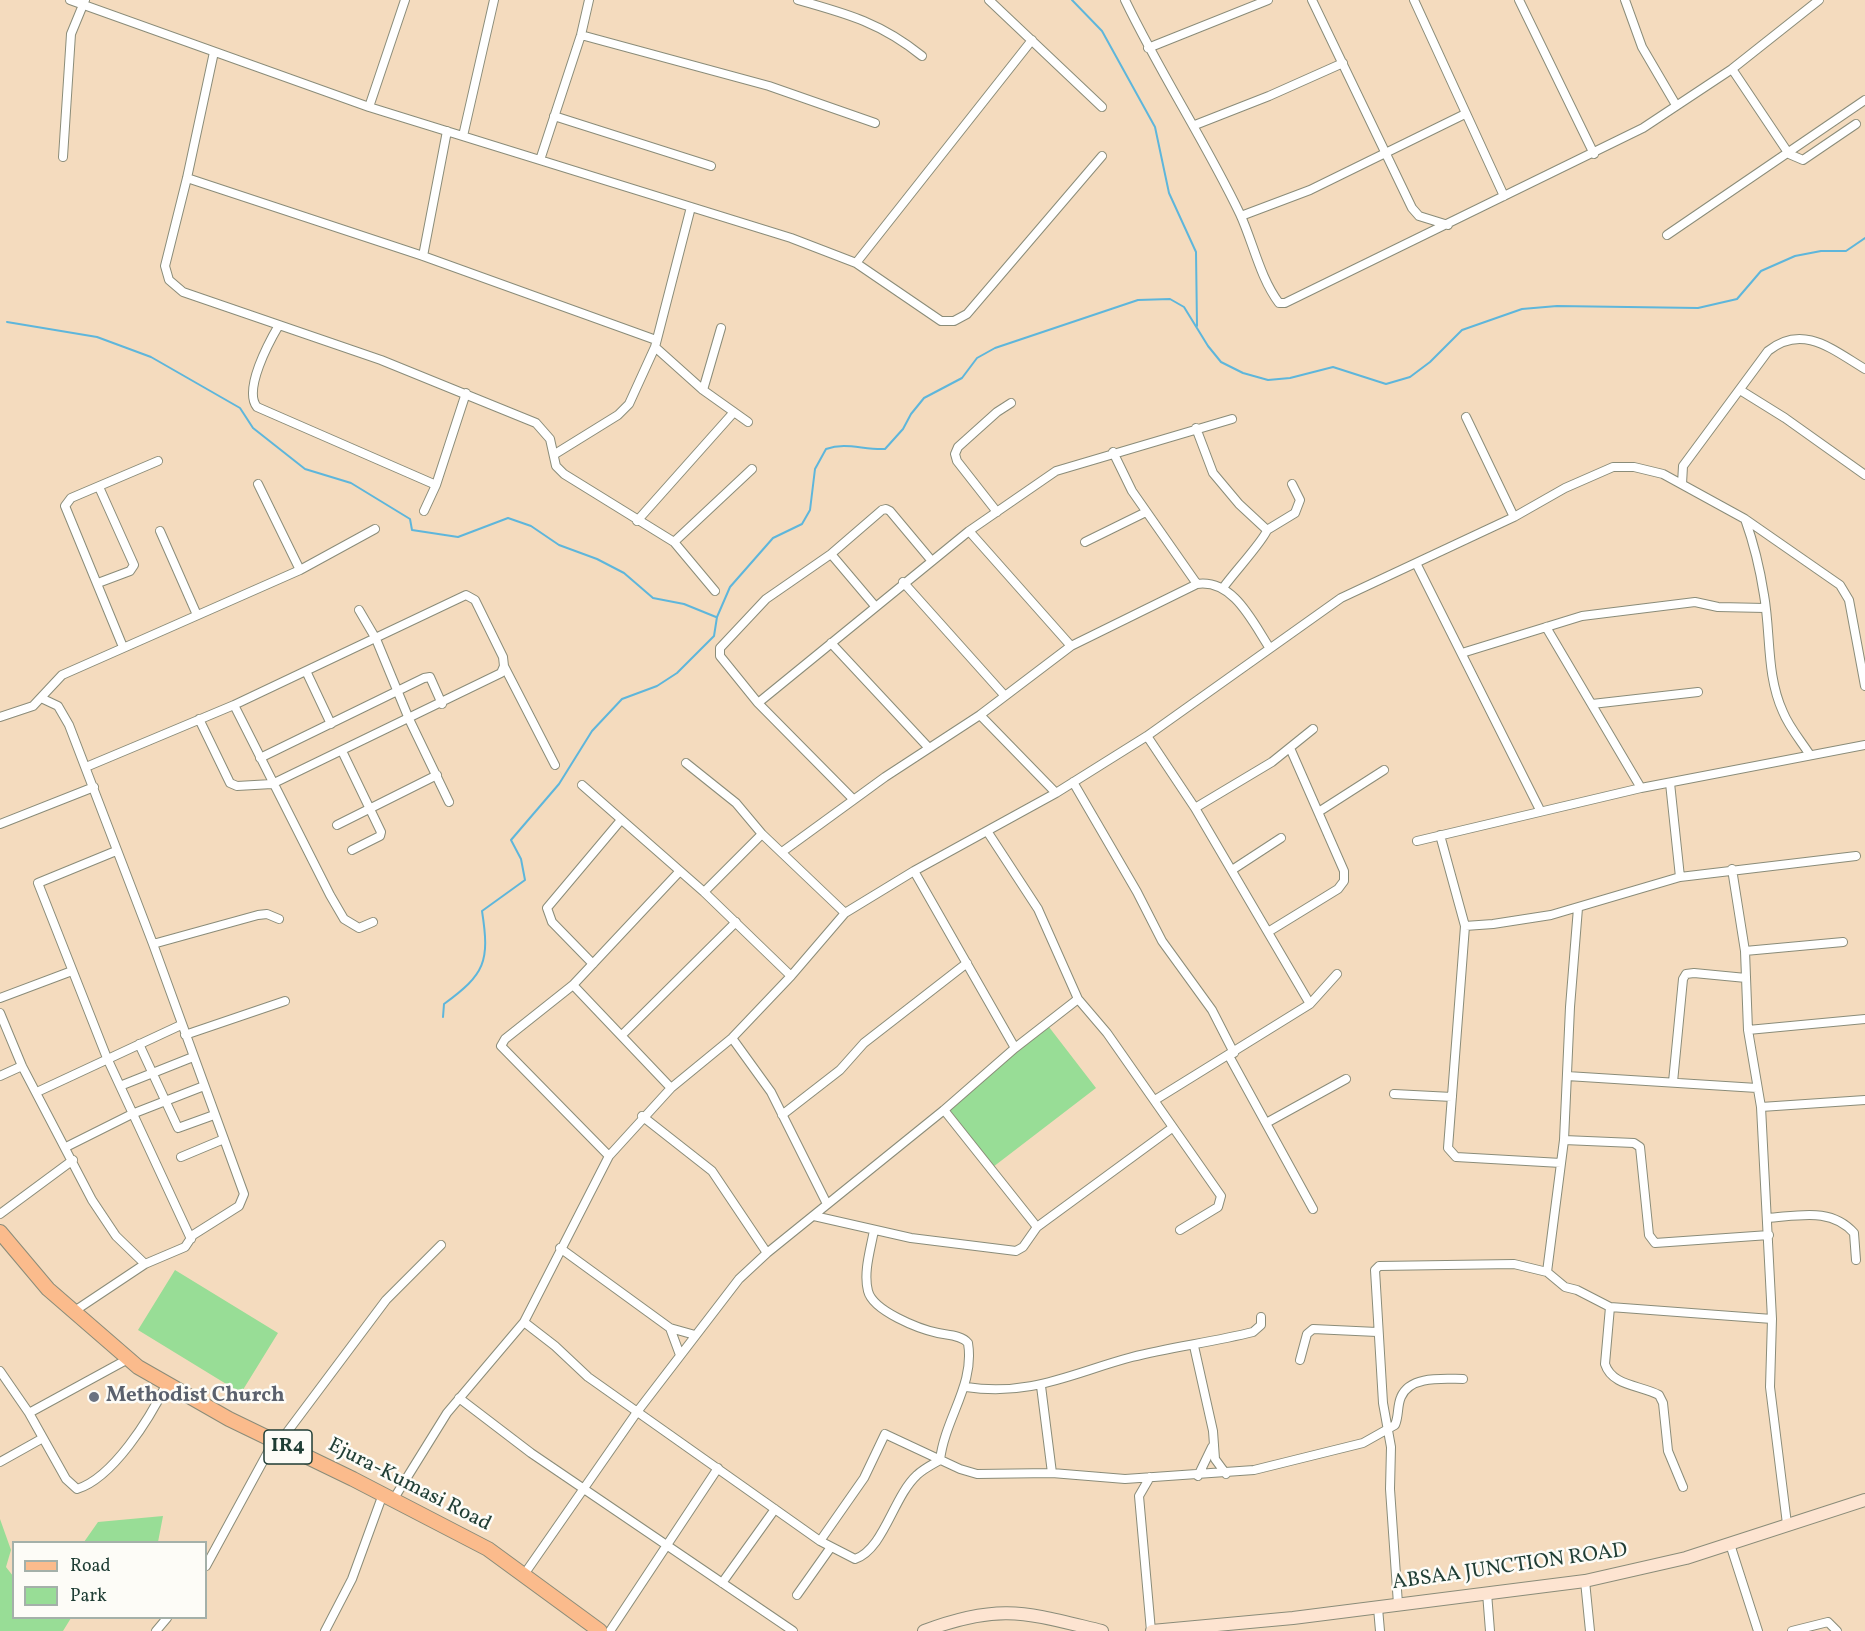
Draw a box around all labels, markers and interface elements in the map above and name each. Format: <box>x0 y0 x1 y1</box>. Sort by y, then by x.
place label: Methodist Church <box>106 1384 285 1410</box>
marker: Methodist Church <box>87 1390 101 1404</box>
road number: IR4 <box>264 1430 312 1464</box>
street label: Ejura-Kumasi Road <box>323 1434 495 1538</box>
street label: ABSAA JUNCTION ROAD <box>1391 1539 1629 1597</box>
legend <box>12 1541 207 1619</box>
text: Road <box>70 1554 111 1579</box>
text: Park <box>70 1584 107 1609</box>

